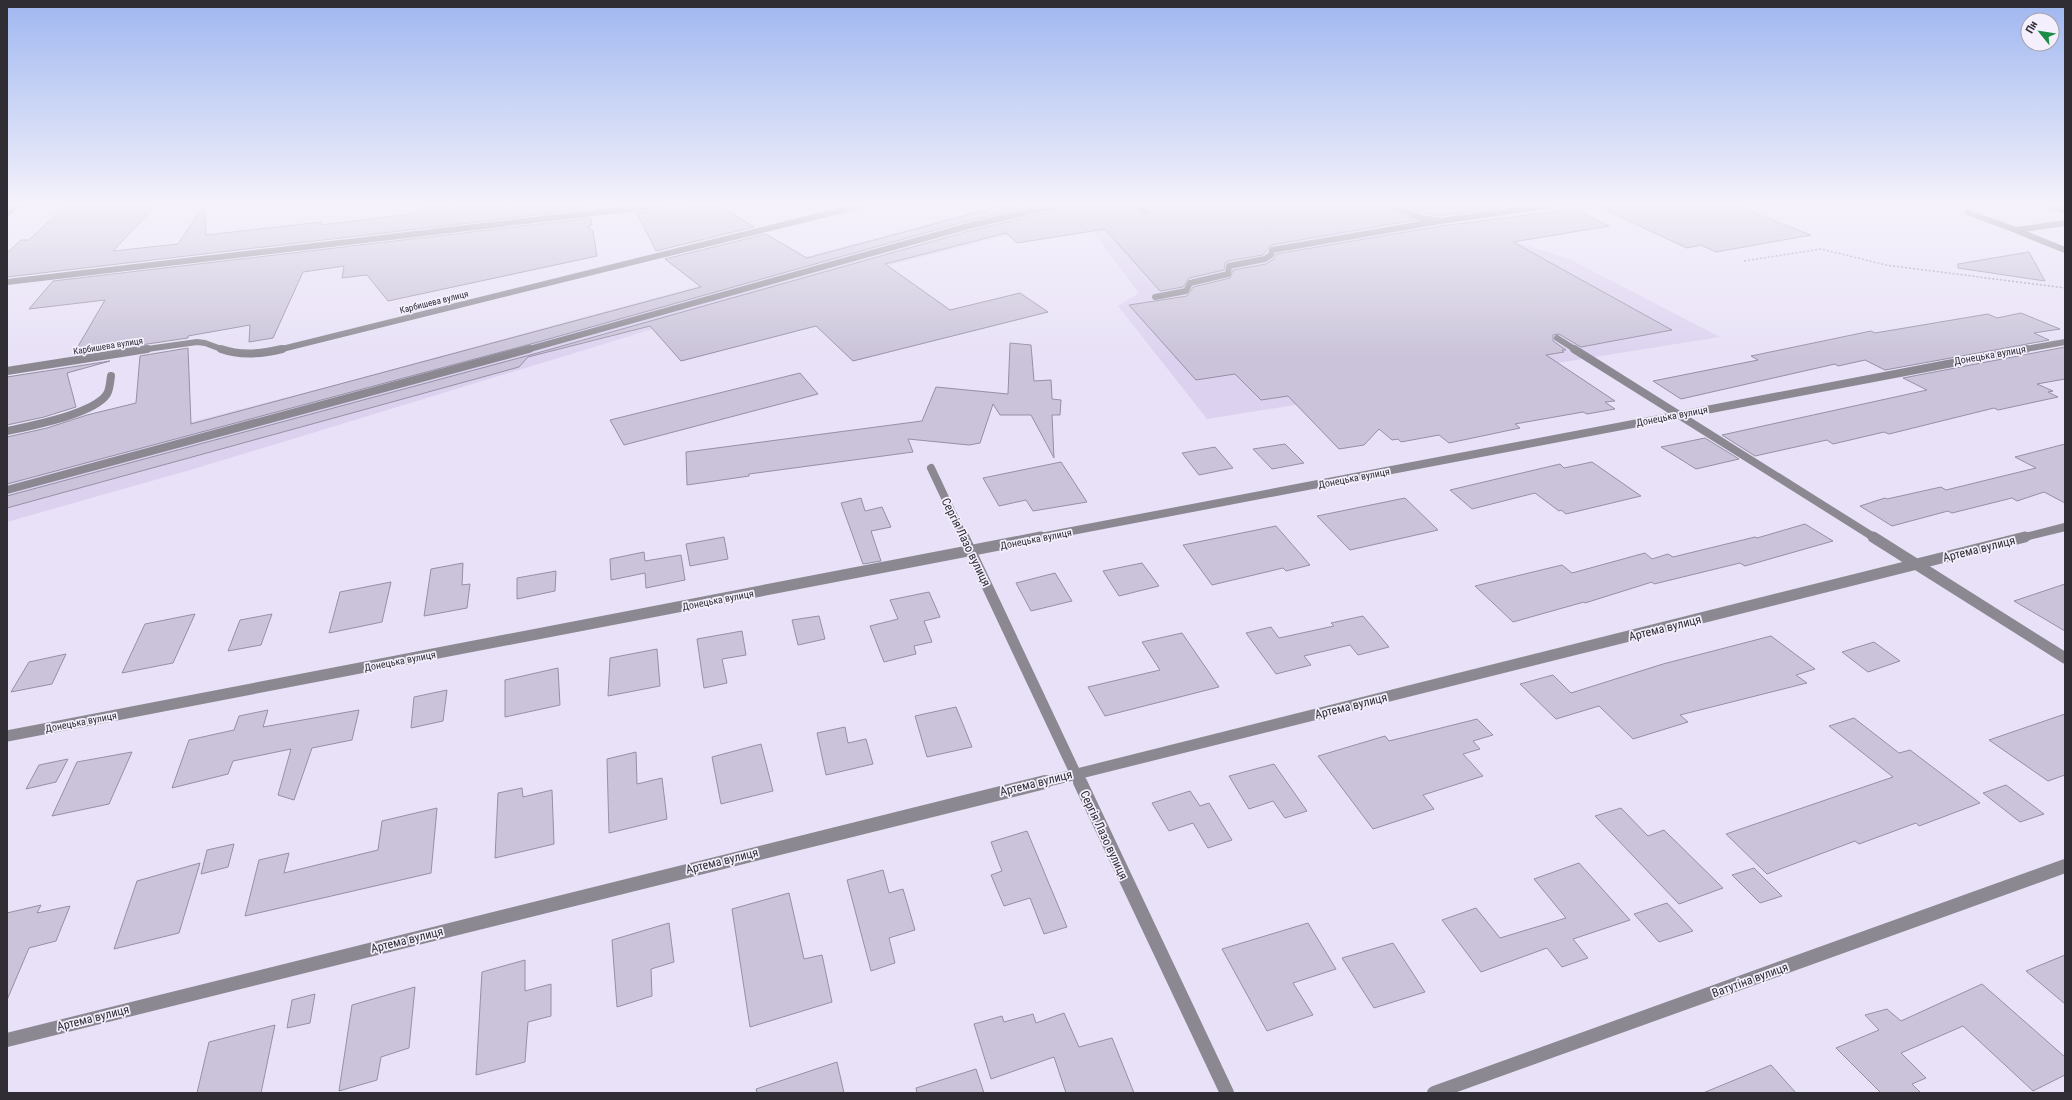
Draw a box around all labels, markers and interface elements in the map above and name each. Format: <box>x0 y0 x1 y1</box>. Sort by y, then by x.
north arrow <box>2020 12 2060 52</box>
text: Пн <box>2023 19 2040 36</box>
street label: Карбишева вулиця <box>399 289 469 315</box>
street label: Карбишева вулиця <box>72 336 144 356</box>
street label: Донецька вулиця <box>1953 343 2027 367</box>
street label: Донецька вулиця <box>1635 404 1709 428</box>
street label: Донецька вулиця <box>1317 466 1391 490</box>
street label: Сергія Лазо вулиця <box>939 496 993 588</box>
street label: Донецька вулиця <box>999 527 1073 551</box>
street label: Артема вулиця <box>1941 533 2017 565</box>
street label: Донецька вулиця <box>681 588 755 612</box>
street label: Артема вулиця <box>1627 612 1703 644</box>
street label: Донецька вулиця <box>363 649 437 673</box>
street label: Артема вулиця <box>1313 690 1389 722</box>
street label: Донецька вулиця <box>44 710 118 734</box>
street label: Артема вулиця <box>998 767 1074 799</box>
street label: Сергія Лазо вулиця <box>1077 788 1131 882</box>
street label: Артема вулиця <box>684 845 760 877</box>
street label: Артема вулиця <box>369 924 445 956</box>
street label: Ватутіна вулиця <box>1710 960 1790 1000</box>
street label: Артема вулиця <box>55 1002 131 1034</box>

